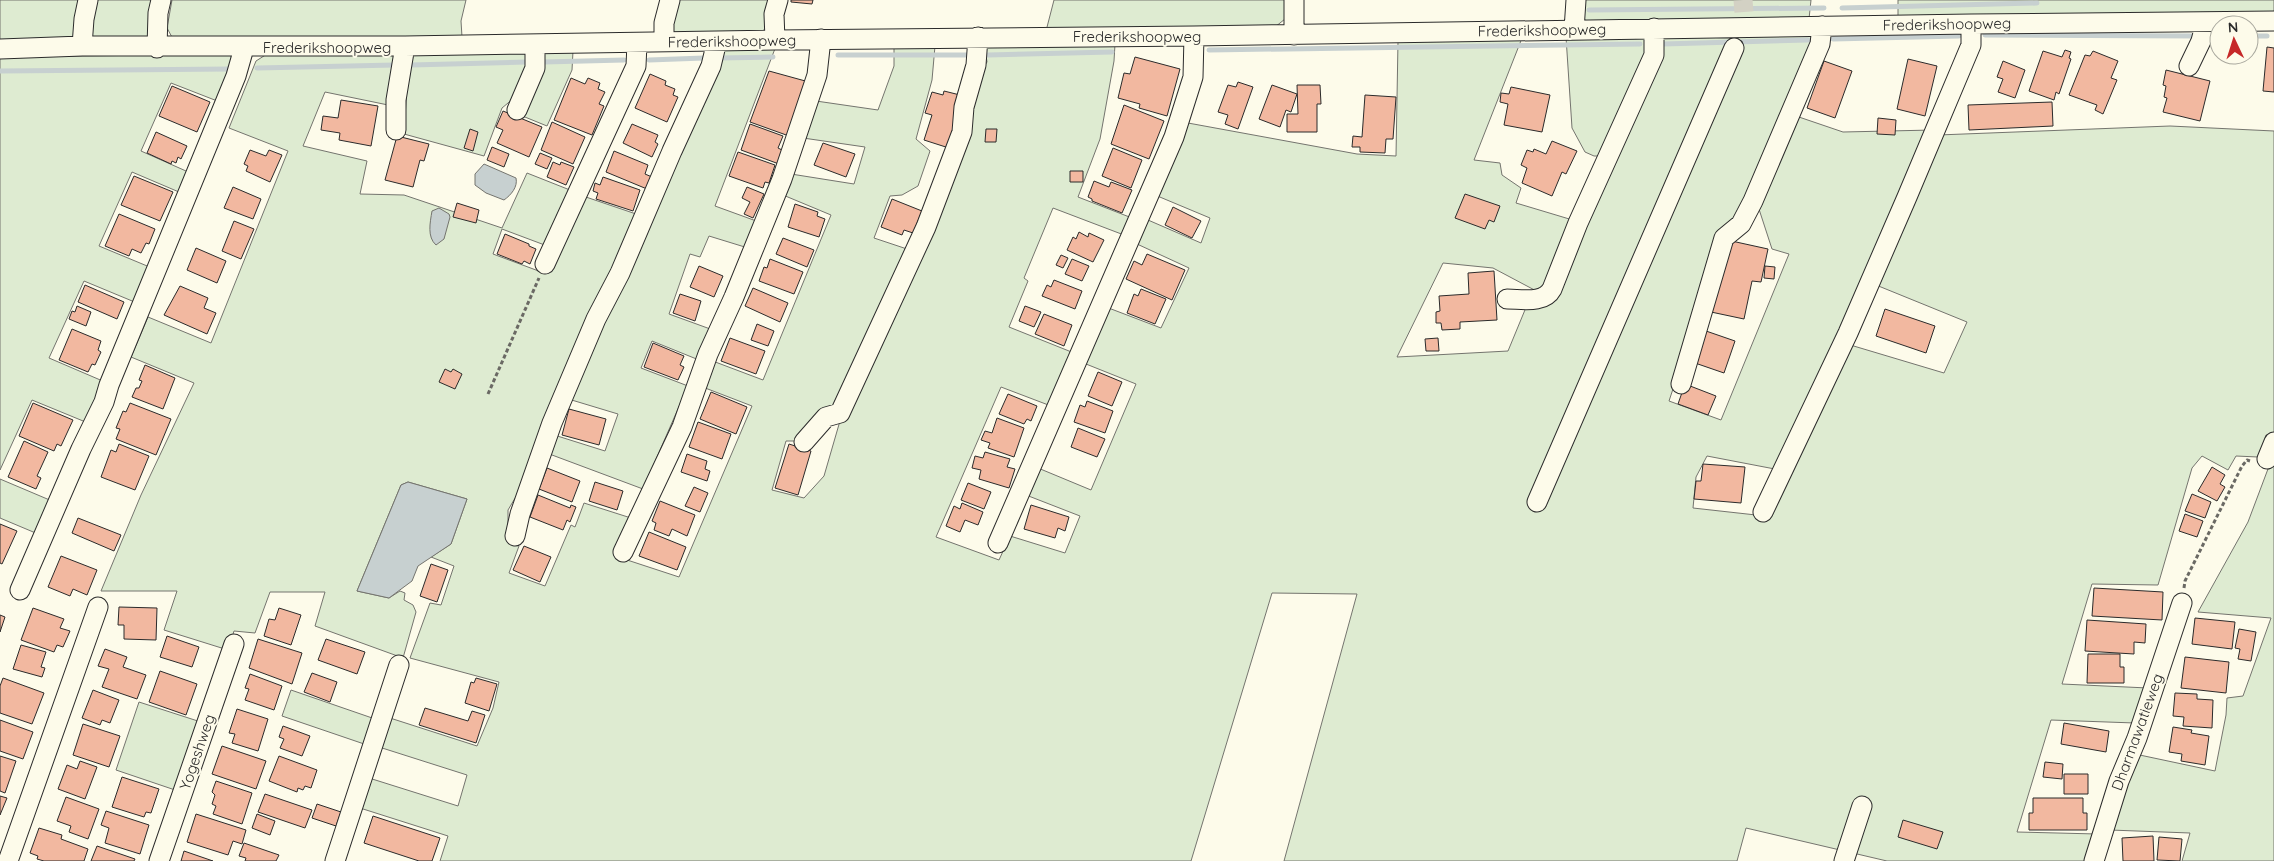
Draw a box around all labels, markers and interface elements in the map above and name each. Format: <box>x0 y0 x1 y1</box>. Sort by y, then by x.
street label: Frederikshoopweg <box>1883 13 2011 35</box>
north arrow <box>2209 15 2259 65</box>
text: N <box>2227 18 2239 36</box>
street label: Frederikshoopweg <box>1478 19 1606 41</box>
street label: Frederikshoopweg <box>1073 27 1201 46</box>
street label: Frederikshoopweg <box>668 30 796 52</box>
street label: Frederikshoopweg <box>263 38 391 57</box>
street label: Dharmawatieweg <box>2107 671 2167 793</box>
street label: Yogeshweg <box>175 712 219 792</box>

